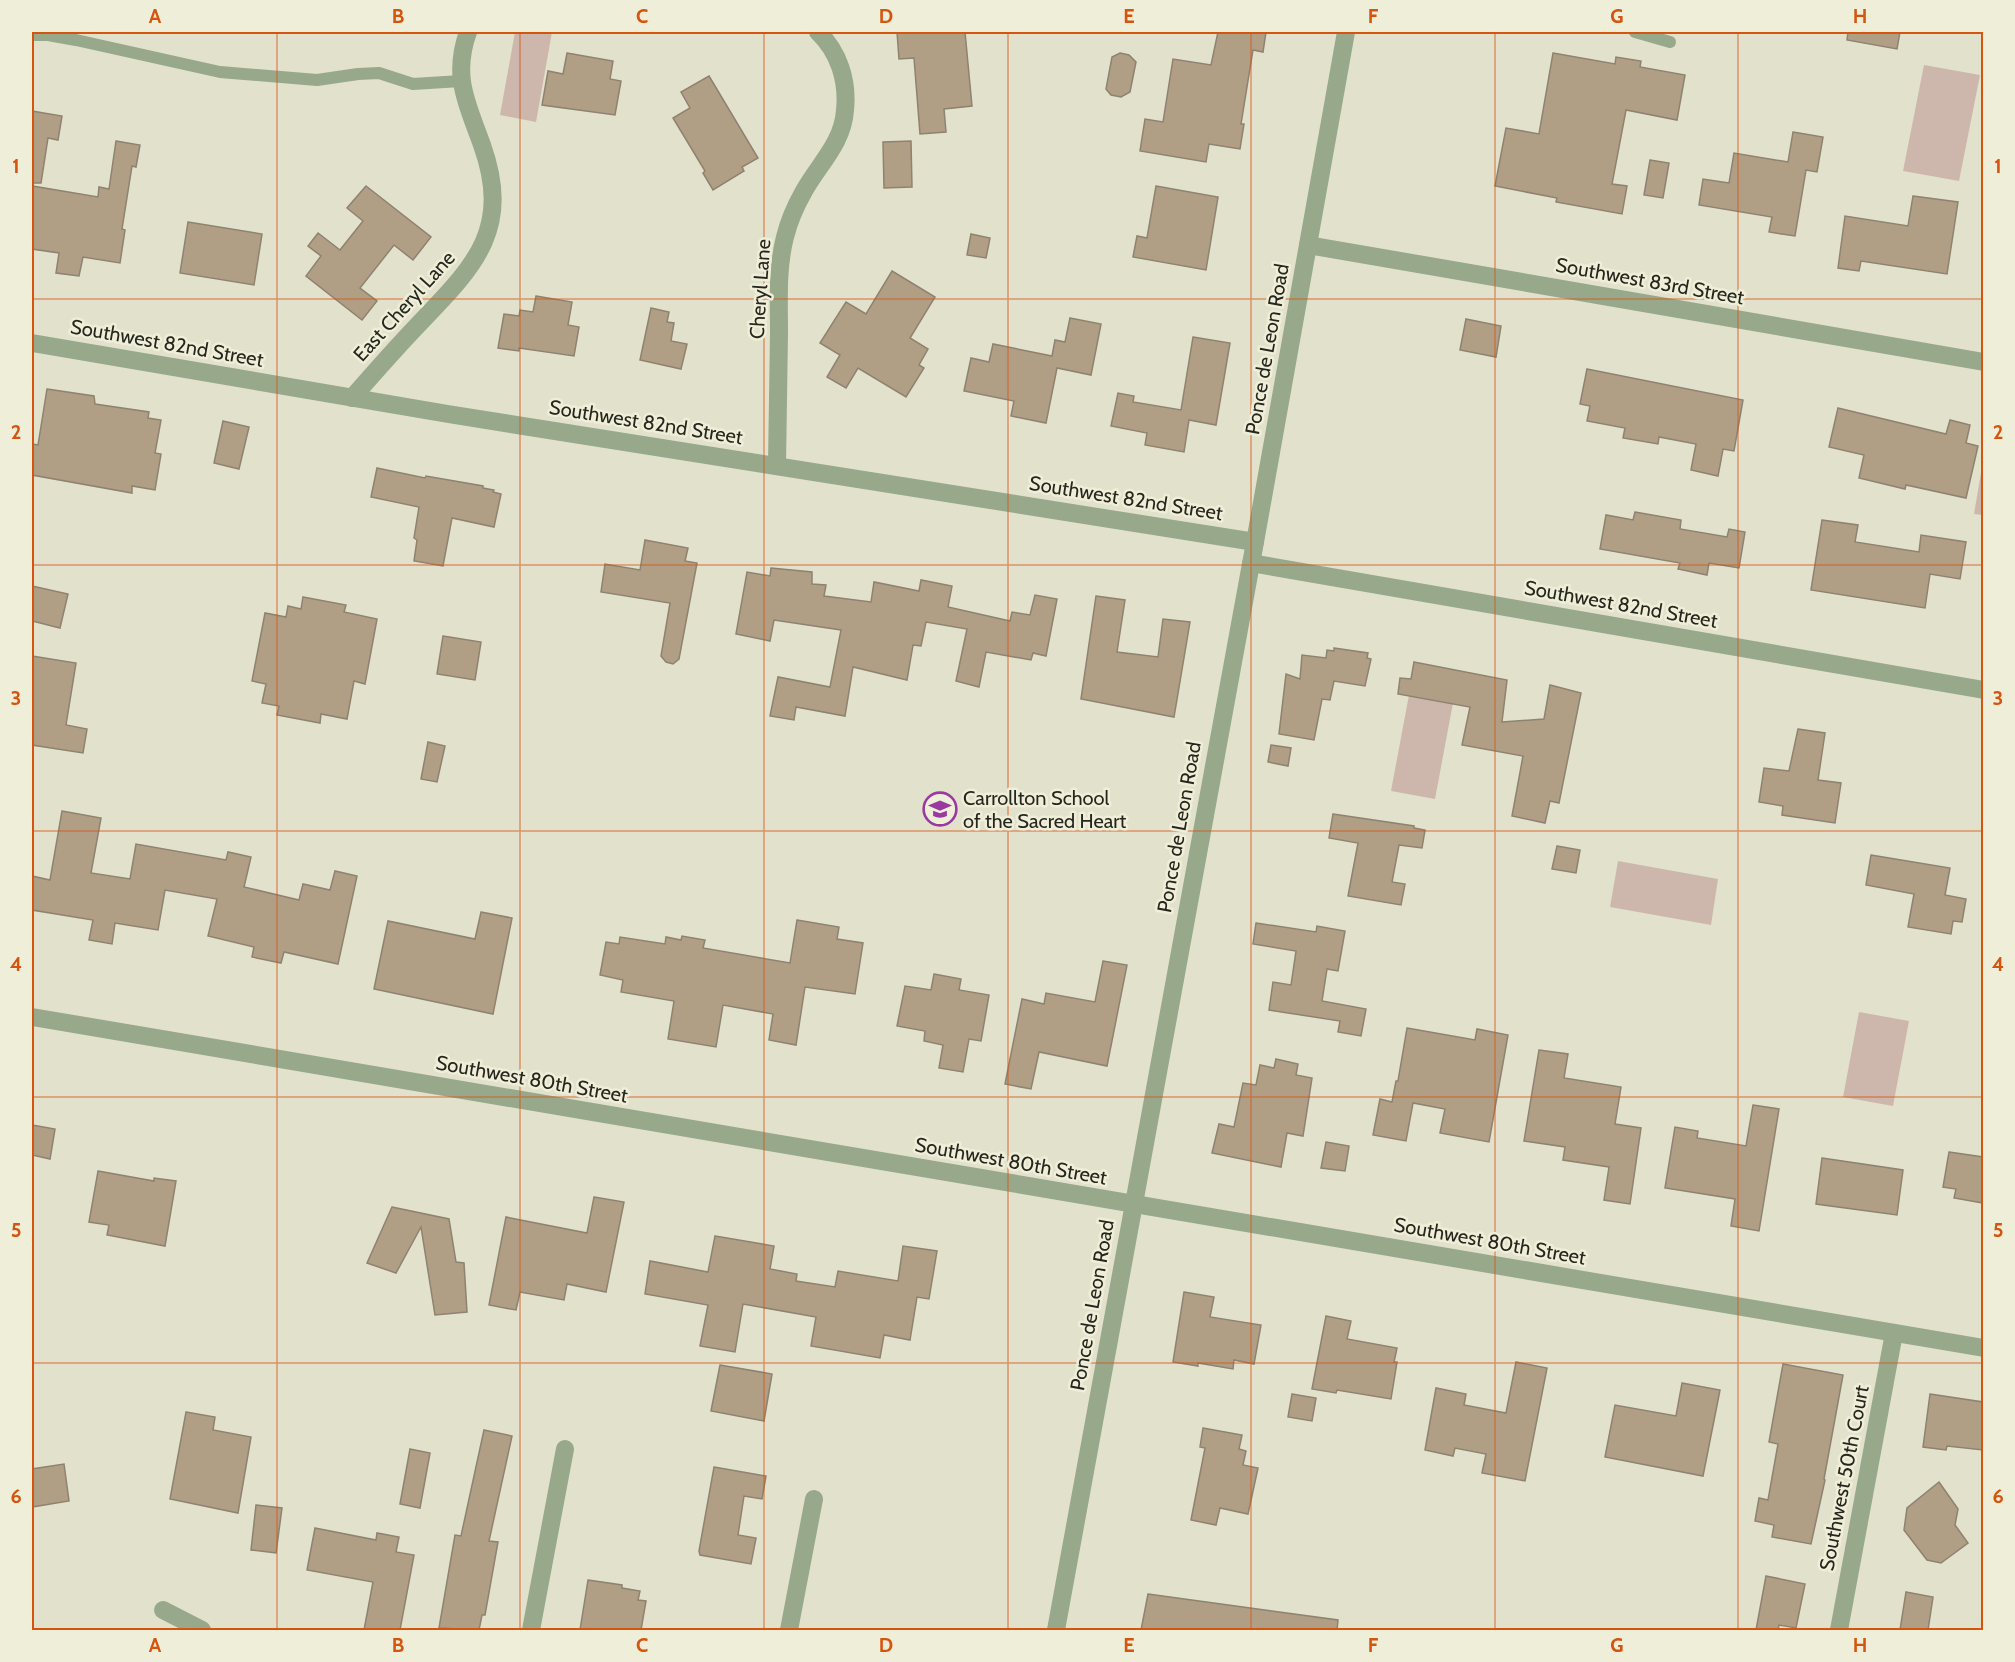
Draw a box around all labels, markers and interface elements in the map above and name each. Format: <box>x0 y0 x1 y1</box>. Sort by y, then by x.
text: A <box>149 4 162 28</box>
text: B <box>392 4 404 28</box>
text: C <box>636 4 648 28</box>
text: D <box>879 4 893 28</box>
text: E <box>1123 4 1135 28</box>
text: F <box>1368 4 1379 28</box>
text: G <box>1610 4 1624 28</box>
text: H <box>1853 4 1867 28</box>
text: 1 <box>12 154 20 178</box>
text: 1 <box>1994 154 2002 178</box>
street label: Cheryl Lane <box>745 238 775 340</box>
street label: East Cheryl Lane <box>348 246 460 366</box>
street label: Southwest 83rd Street <box>1554 253 1746 309</box>
street label: Ponce de Leon Road <box>1240 262 1294 436</box>
street label: Southwest 82nd Street <box>69 314 266 372</box>
street label: Southwest 82nd Street <box>548 395 745 449</box>
text: 2 <box>11 420 21 444</box>
text: 2 <box>1993 420 2003 444</box>
street label: Southwest 82nd Street <box>1028 471 1225 525</box>
street label: Southwest 82nd Street <box>1523 575 1720 633</box>
text: 3 <box>11 686 21 710</box>
text: 3 <box>1993 686 2003 710</box>
street label: Ponce de Leon Road <box>1152 740 1206 914</box>
place label: Carrollton School of the Sacred Heart <box>963 786 1127 833</box>
school or university icon: Carrollton School of the Sacred Heart <box>922 791 958 827</box>
text: 4 <box>10 952 22 976</box>
text: 4 <box>1992 952 2004 976</box>
street label: Southwest 80th Street <box>434 1050 630 1108</box>
street label: Southwest 80th Street <box>913 1132 1109 1190</box>
street label: Southwest 80th Street <box>1392 1212 1588 1270</box>
text: 5 <box>11 1218 21 1242</box>
street label: Ponce de Leon Road <box>1065 1218 1119 1392</box>
text: 5 <box>1993 1218 2003 1242</box>
street label: Southwest 50th Court <box>1814 1383 1874 1573</box>
text: 6 <box>10 1484 22 1508</box>
text: 6 <box>1992 1484 2004 1508</box>
text: A <box>149 1633 162 1657</box>
text: B <box>392 1633 404 1657</box>
text: C <box>636 1633 648 1657</box>
text: D <box>879 1633 893 1657</box>
text: E <box>1123 1633 1135 1657</box>
text: F <box>1368 1633 1379 1657</box>
text: G <box>1610 1633 1624 1657</box>
text: H <box>1853 1633 1867 1657</box>

